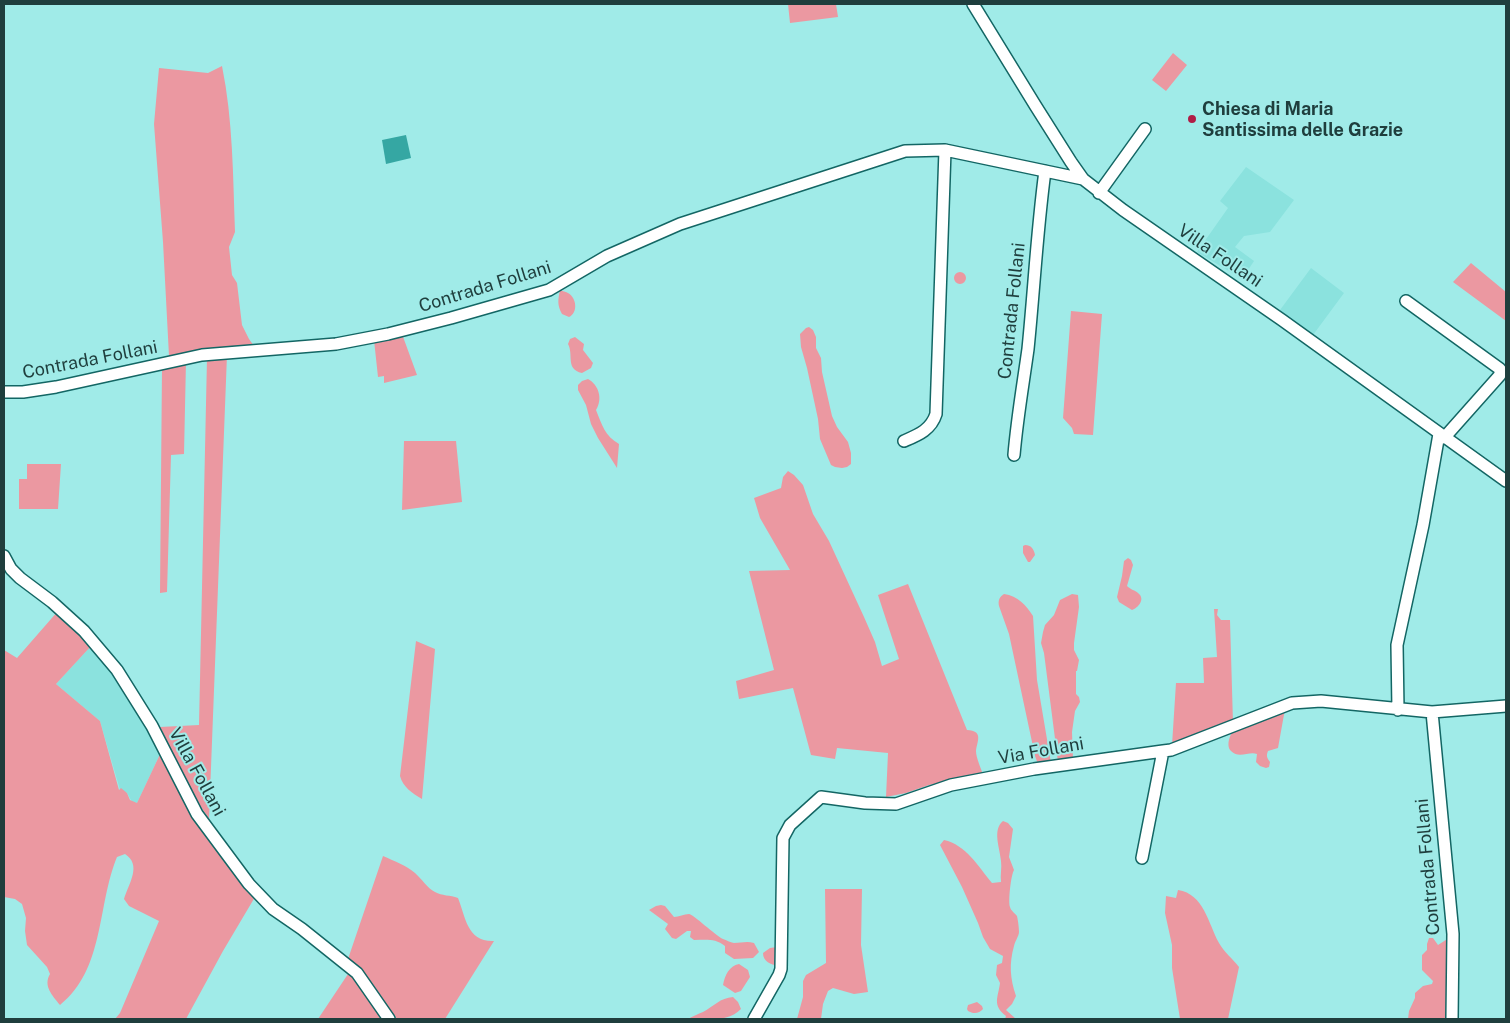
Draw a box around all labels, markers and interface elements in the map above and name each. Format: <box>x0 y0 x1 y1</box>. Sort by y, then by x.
place label: Chiesa di Maria Santissima delle Grazie <box>1202 98 1403 140</box>
marker: Chiesa di Maria Santissima delle Grazie <box>1186 113 1198 125</box>
street label: Villa Follani <box>1174 220 1266 292</box>
street label: Contrada Follani <box>994 242 1030 380</box>
street label: Contrada Follani <box>416 257 554 317</box>
street label: Contrada Follani <box>21 336 159 384</box>
street label: Villa Follani <box>164 724 230 820</box>
street label: Via Follani <box>996 733 1086 769</box>
street label: Contrada Follani <box>1411 798 1445 936</box>

